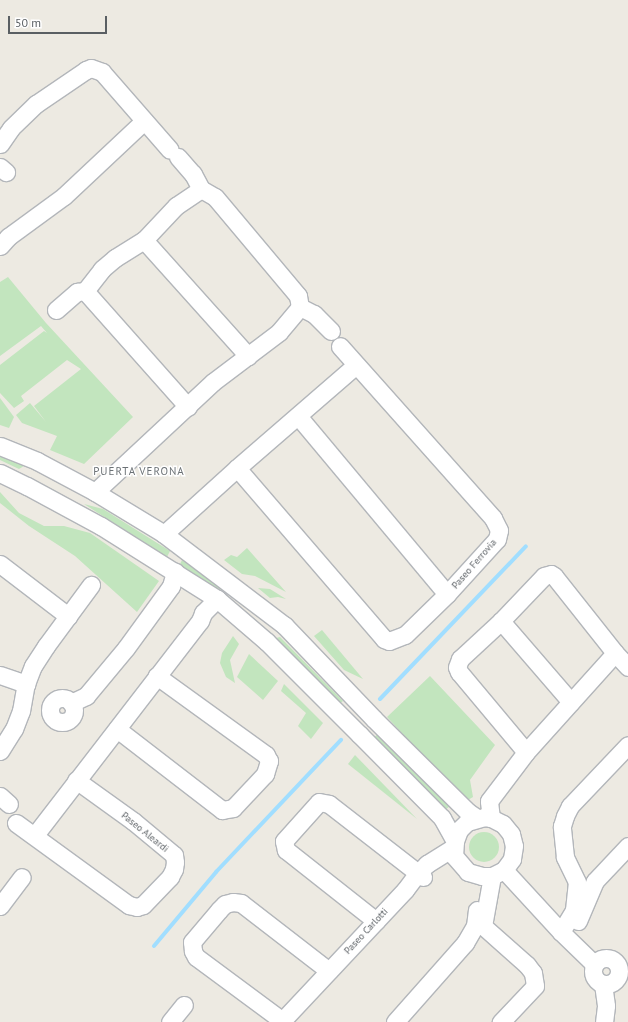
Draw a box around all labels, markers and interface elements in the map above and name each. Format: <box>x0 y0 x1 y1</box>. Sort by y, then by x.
scale bar <box>10 8 109 34</box>
text: 50 m <box>15 15 41 30</box>
district label: PUERTA VERONA <box>93 464 185 478</box>
street label: Paseo Ferrovia <box>449 537 499 591</box>
street label: Paseo Aleardi <box>119 809 171 855</box>
street label: Paseo Carlotti <box>341 905 391 957</box>

